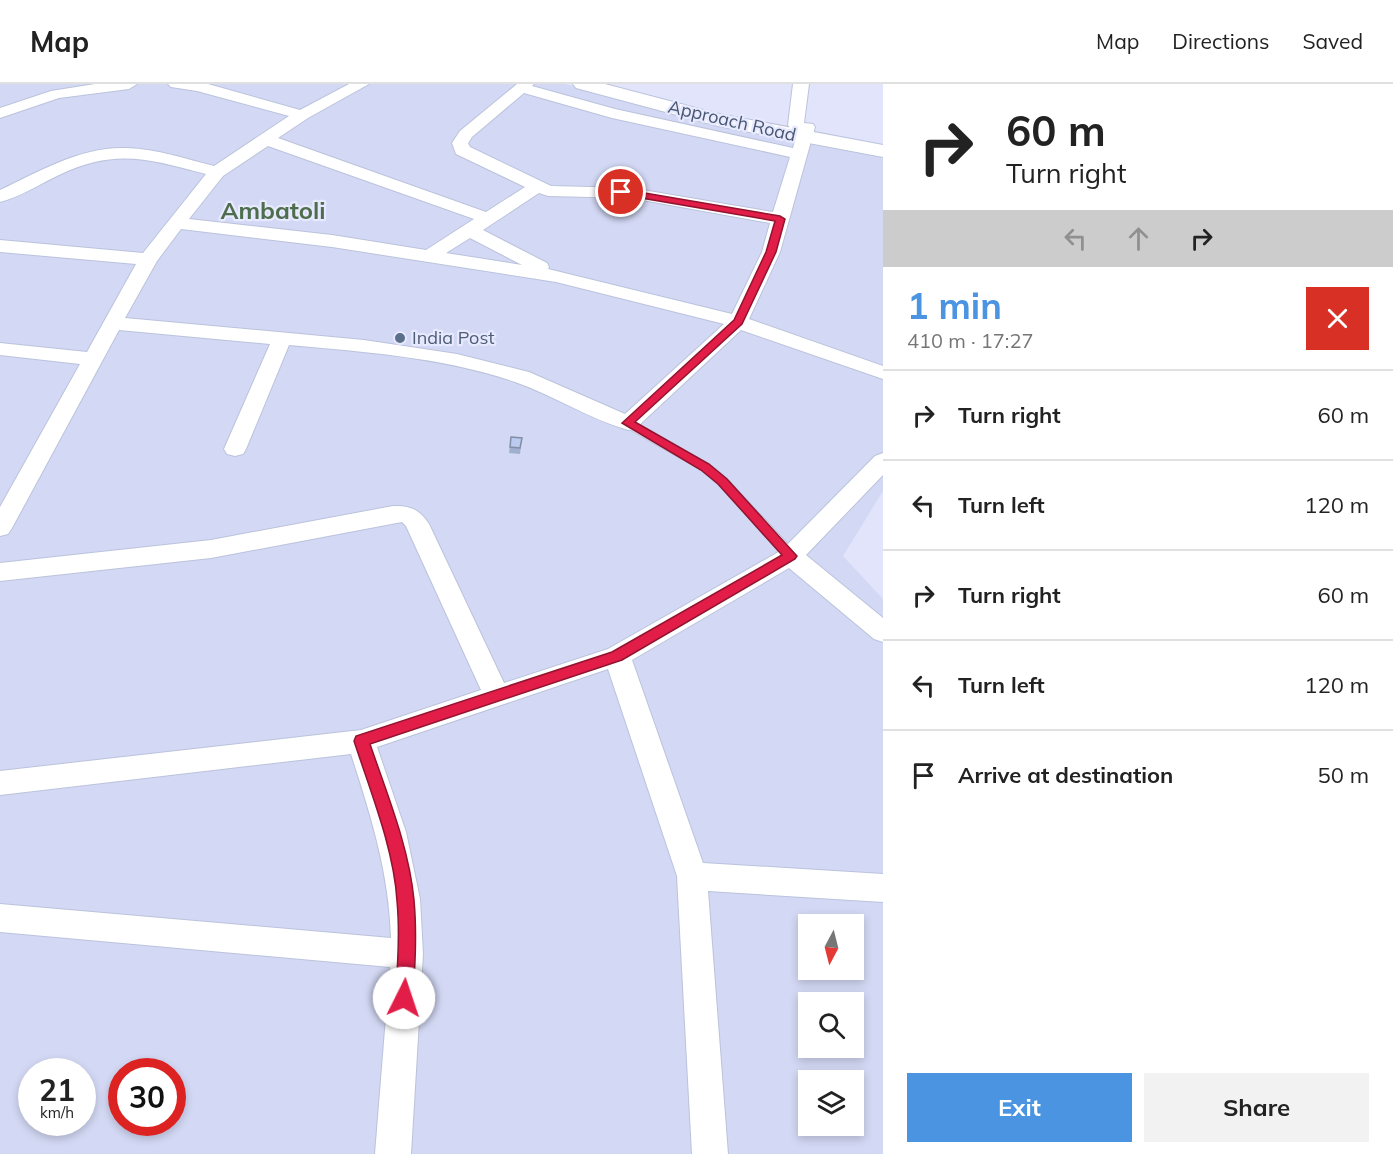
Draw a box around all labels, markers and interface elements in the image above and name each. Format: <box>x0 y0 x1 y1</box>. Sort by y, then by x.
text: Map <box>30 24 89 59</box>
text: Map <box>1096 28 1139 54</box>
text: Directions <box>1172 28 1269 54</box>
text: Saved <box>1302 28 1363 54</box>
street label: Approach Road <box>666 95 798 146</box>
text: 60 m <box>1006 104 1106 157</box>
icon: right <box>907 108 985 186</box>
text: Turn right <box>1006 156 1126 190</box>
pin <box>595 166 646 217</box>
icon: arrive <box>604 175 637 208</box>
district label: Ambatoli <box>220 195 326 225</box>
icon: left <box>1059 222 1092 255</box>
icon: ahead <box>1122 222 1155 255</box>
icon: right <box>1185 222 1218 255</box>
text: 1 min <box>907 283 1002 328</box>
button: close <box>1306 287 1369 350</box>
place label: India Post <box>412 326 495 349</box>
text: 410 m · 17:27 <box>907 328 1033 353</box>
marker: India Post <box>393 331 407 345</box>
icon: right <box>907 399 940 432</box>
text: Turn right <box>958 401 1061 429</box>
text: 60 m <box>1318 401 1369 429</box>
icon: left <box>907 489 940 522</box>
text: Turn left <box>958 491 1045 519</box>
text: 120 m <box>1304 491 1369 519</box>
icon: right <box>907 579 940 612</box>
text: Turn right <box>958 581 1061 609</box>
text: 60 m <box>1318 581 1369 609</box>
icon: left <box>907 669 940 702</box>
text: Turn left <box>958 671 1045 699</box>
text: 120 m <box>1304 671 1369 699</box>
icon: arrive <box>907 759 940 792</box>
text: Arrive at destination <box>958 761 1173 789</box>
text: 50 m <box>1318 761 1369 789</box>
north arrow <box>798 914 864 980</box>
map controls <box>798 914 864 1136</box>
position arrow <box>372 966 436 1030</box>
button: search <box>798 992 864 1058</box>
speed limit sign: 30 <box>108 1058 186 1136</box>
button: layers <box>798 1070 864 1136</box>
text: 21 <box>39 1071 75 1109</box>
button: Exit <box>907 1073 1132 1142</box>
button: Share <box>1144 1073 1369 1142</box>
text: km/h <box>40 1103 74 1122</box>

